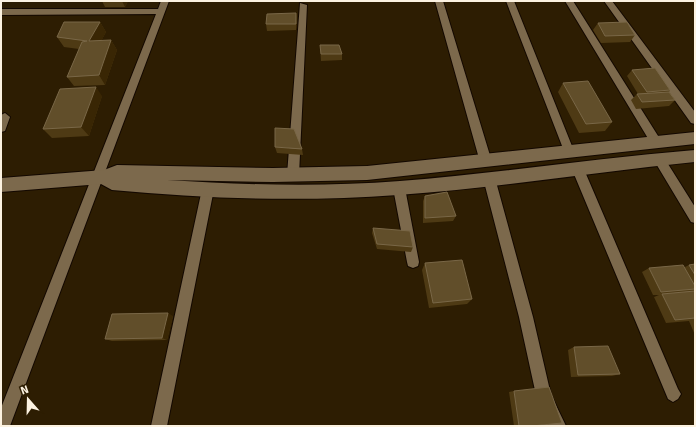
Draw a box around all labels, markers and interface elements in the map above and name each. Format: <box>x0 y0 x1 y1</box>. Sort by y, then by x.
north arrow <box>8 379 48 419</box>
text: N <box>19 383 31 397</box>

